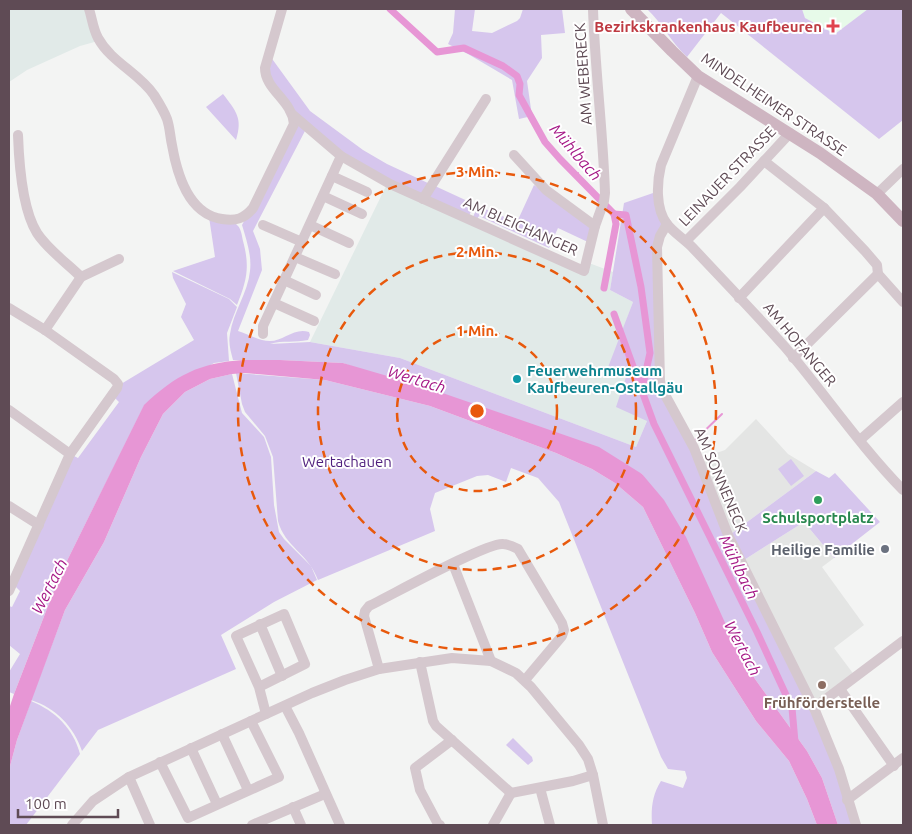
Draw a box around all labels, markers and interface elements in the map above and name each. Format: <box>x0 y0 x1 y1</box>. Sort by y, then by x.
place label: Bezirkskrankenhaus Kaufbeuren <box>594 18 822 35</box>
marker: Bezirkskrankenhaus Kaufbeuren <box>826 19 840 33</box>
street label: AM WEBERECK <box>571 22 595 126</box>
street label: MINDELHEIMER STRASSE <box>698 49 850 159</box>
water label: Mühlbach <box>546 120 606 184</box>
street label: LEINAUER STRASSE <box>675 123 779 229</box>
text: 3 Min. <box>456 163 498 180</box>
street label: AM BLEICHANGER <box>461 193 581 259</box>
text: 2 Min. <box>456 243 498 260</box>
street label: AM HOFANGER <box>760 299 840 389</box>
text: 1 Min. <box>456 322 498 339</box>
water label: Wertach <box>386 362 448 396</box>
place label: Feuerwehrmuseum Kaufbeuren-Ostallgäu <box>527 362 683 396</box>
marker: Feuerwehrmuseum Kaufbeuren-Ostallgäu <box>511 373 523 385</box>
centre of rings <box>468 402 486 420</box>
street label: AM SONNENECK <box>691 425 751 535</box>
park label: Wertachauen <box>302 453 392 470</box>
marker: Schulsportplatz <box>812 494 824 506</box>
place label: Schulsportplatz <box>762 509 874 526</box>
water label: Mühlbach <box>716 532 762 602</box>
place label: Heilige Familie <box>771 541 875 558</box>
marker: Heilige Familie <box>879 543 891 555</box>
water label: Wertach <box>28 555 70 617</box>
water label: Wertach <box>721 618 765 678</box>
marker: Frühförderstelle <box>816 679 828 691</box>
place label: Frühförderstelle <box>764 694 880 711</box>
scale bar <box>18 786 118 818</box>
text: 100 m <box>25 795 67 812</box>

